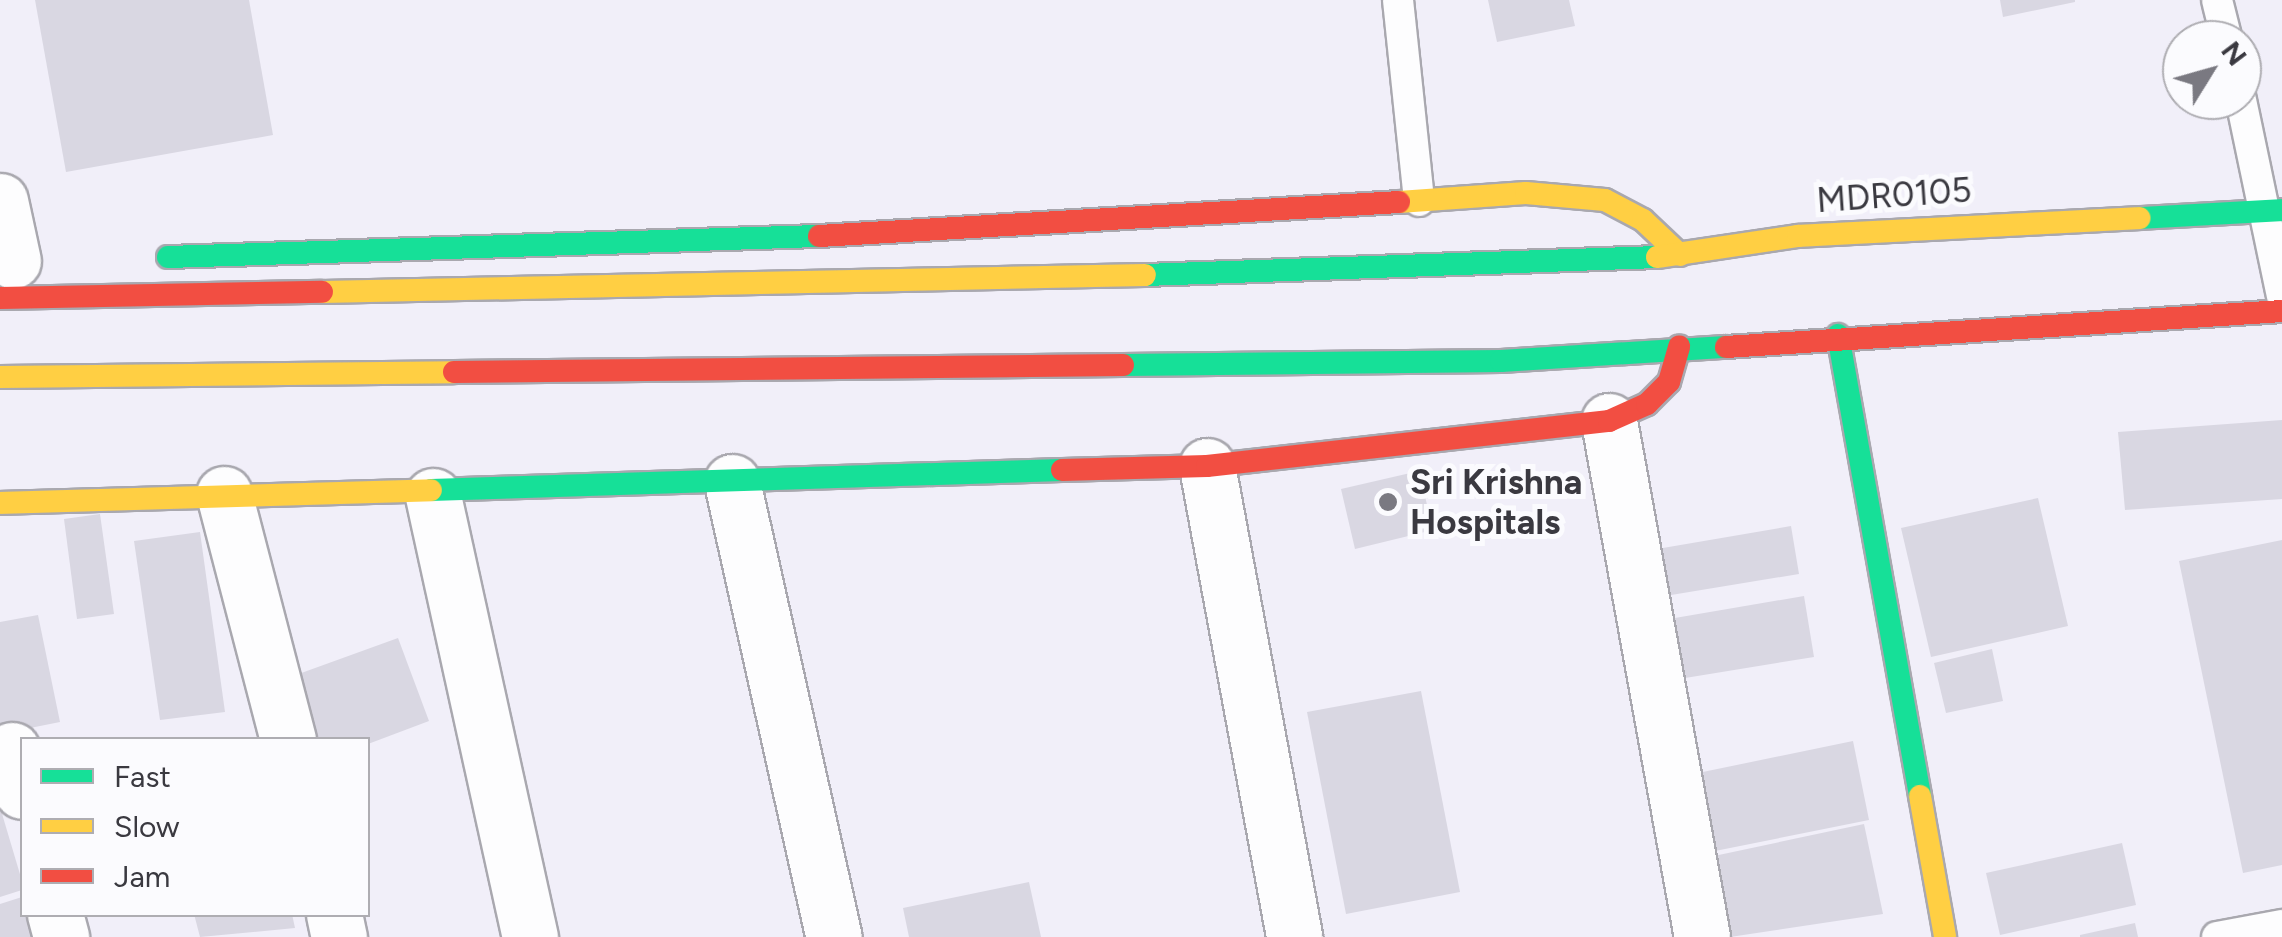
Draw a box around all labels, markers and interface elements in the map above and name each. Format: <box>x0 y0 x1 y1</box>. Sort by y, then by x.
north arrow <box>2162 20 2262 120</box>
text: N <box>2214 34 2254 72</box>
street label: MDR0105 <box>1815 169 1973 221</box>
place label: Sri Krishna Hospitals <box>1410 461 1582 543</box>
marker: Sri Krishna Hospitals <box>1375 489 1401 515</box>
legend <box>20 737 370 917</box>
text: Fast <box>114 758 171 795</box>
text: Slow <box>114 808 180 845</box>
text: Jam <box>114 858 170 895</box>

